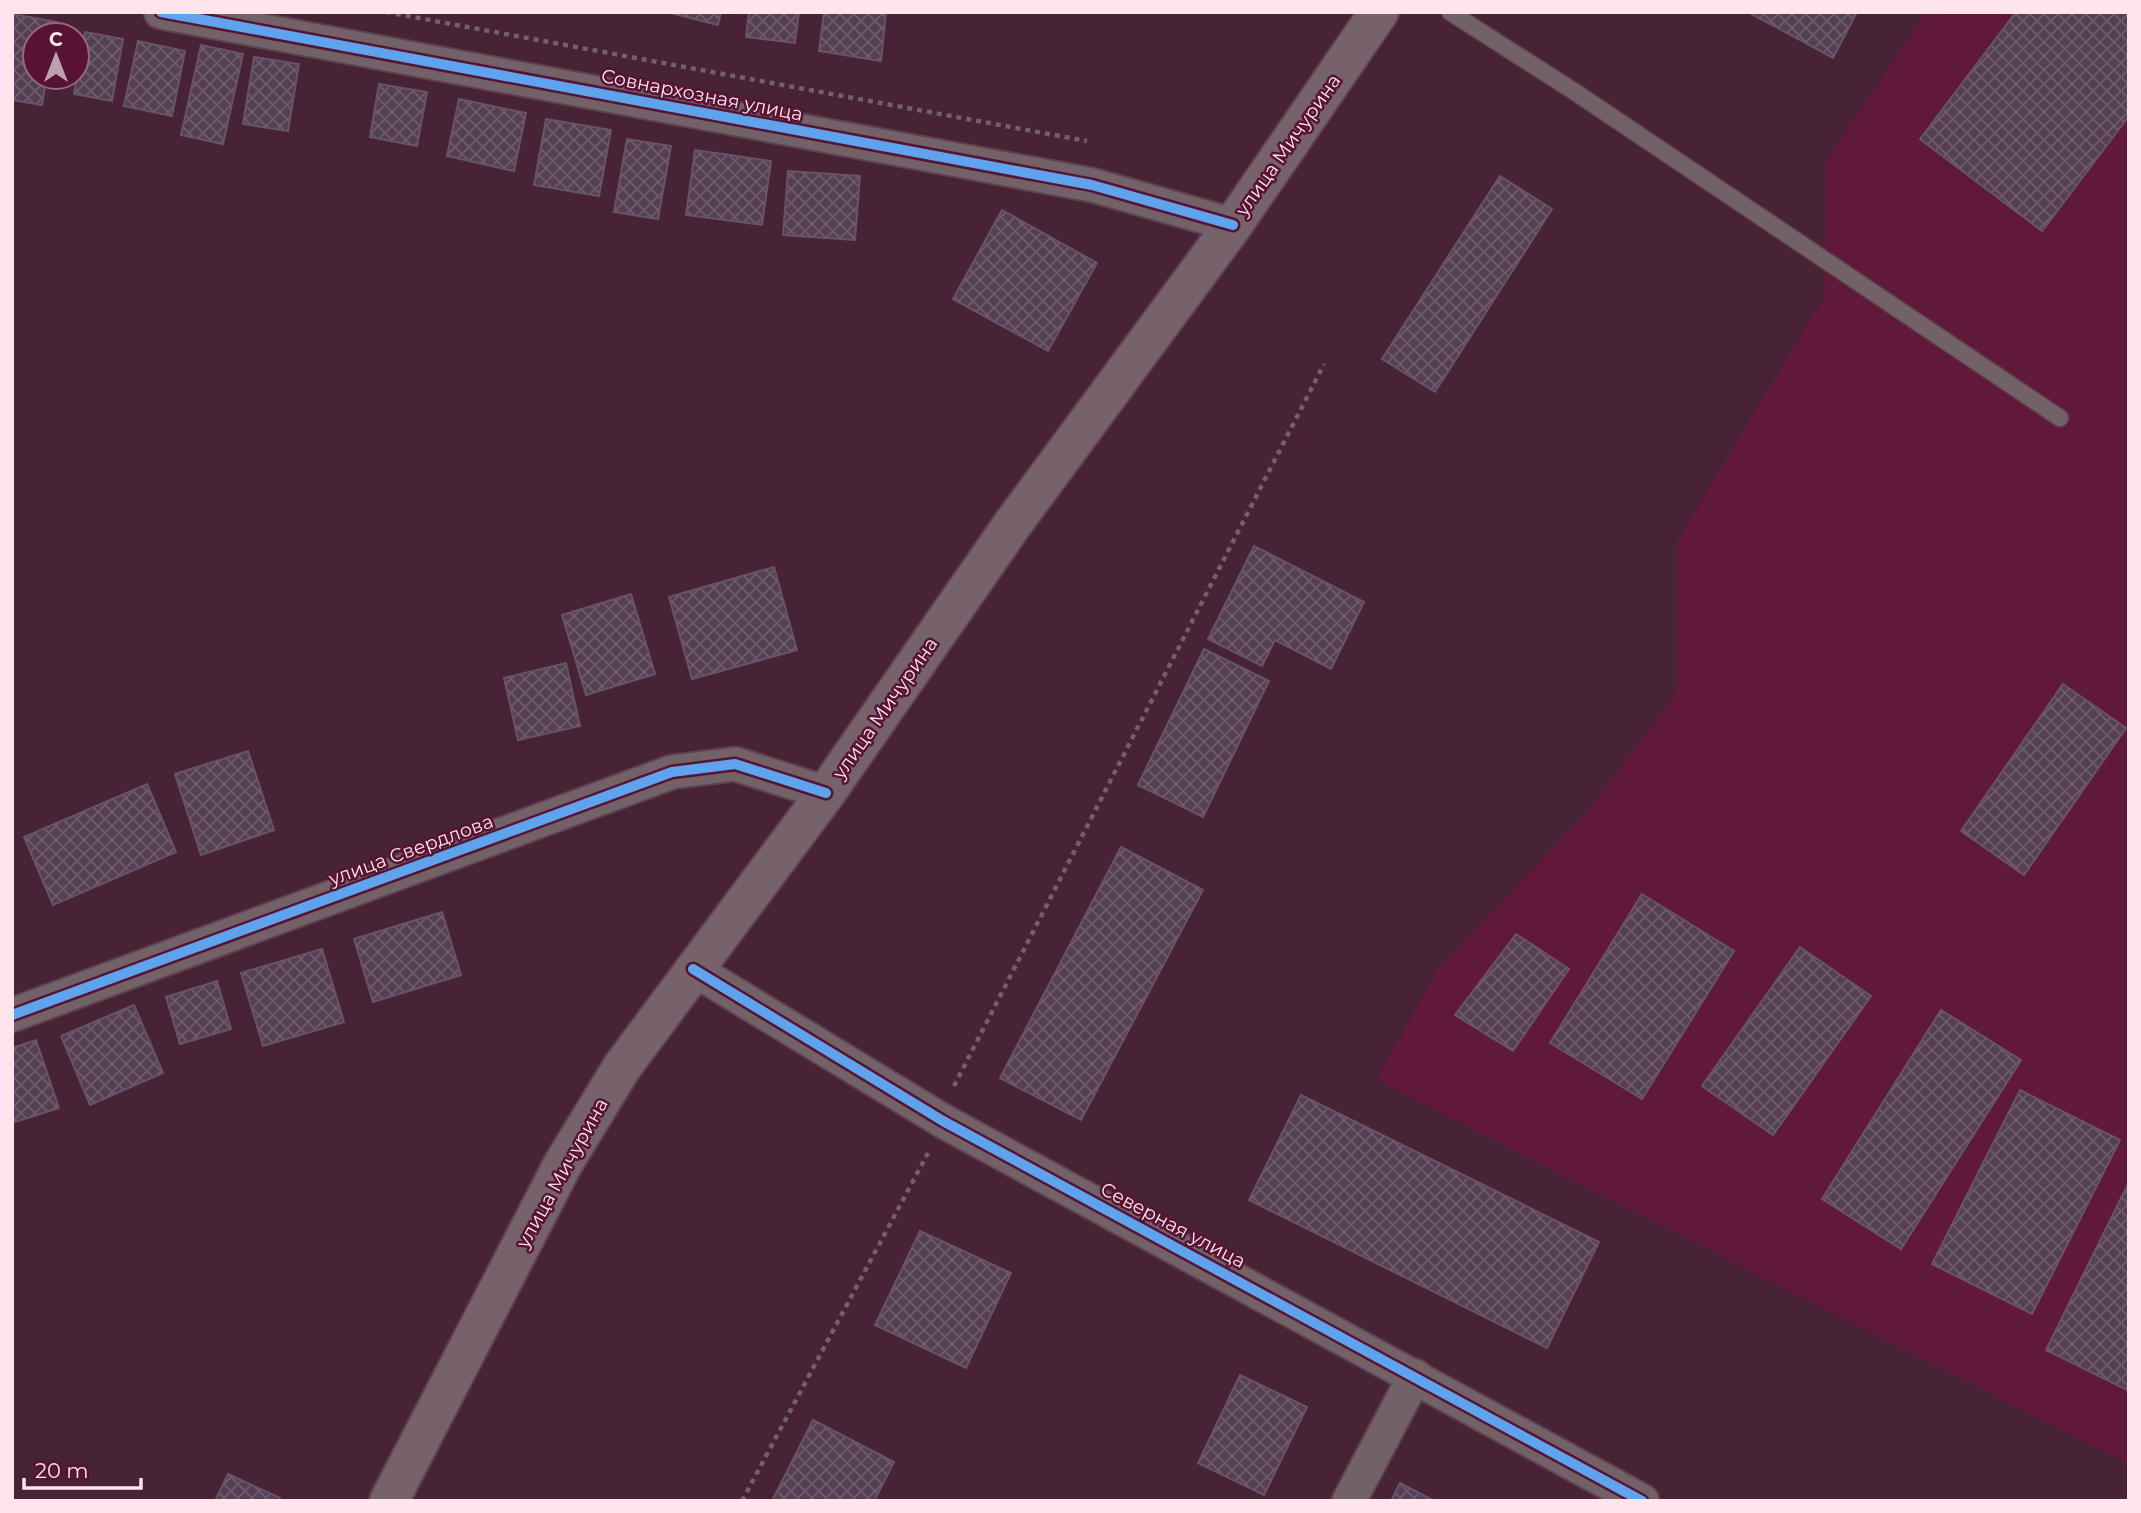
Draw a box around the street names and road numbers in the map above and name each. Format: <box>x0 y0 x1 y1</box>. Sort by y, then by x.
street label: Совнархозная улица <box>599 64 805 126</box>
street label: улица Мичурина <box>1230 70 1346 221</box>
street label: улица Мичурина <box>827 633 943 784</box>
street label: улица Свердлова <box>325 810 496 891</box>
street label: улица Мичурина <box>511 1094 613 1253</box>
street label: Северная улица <box>1097 1177 1249 1273</box>

